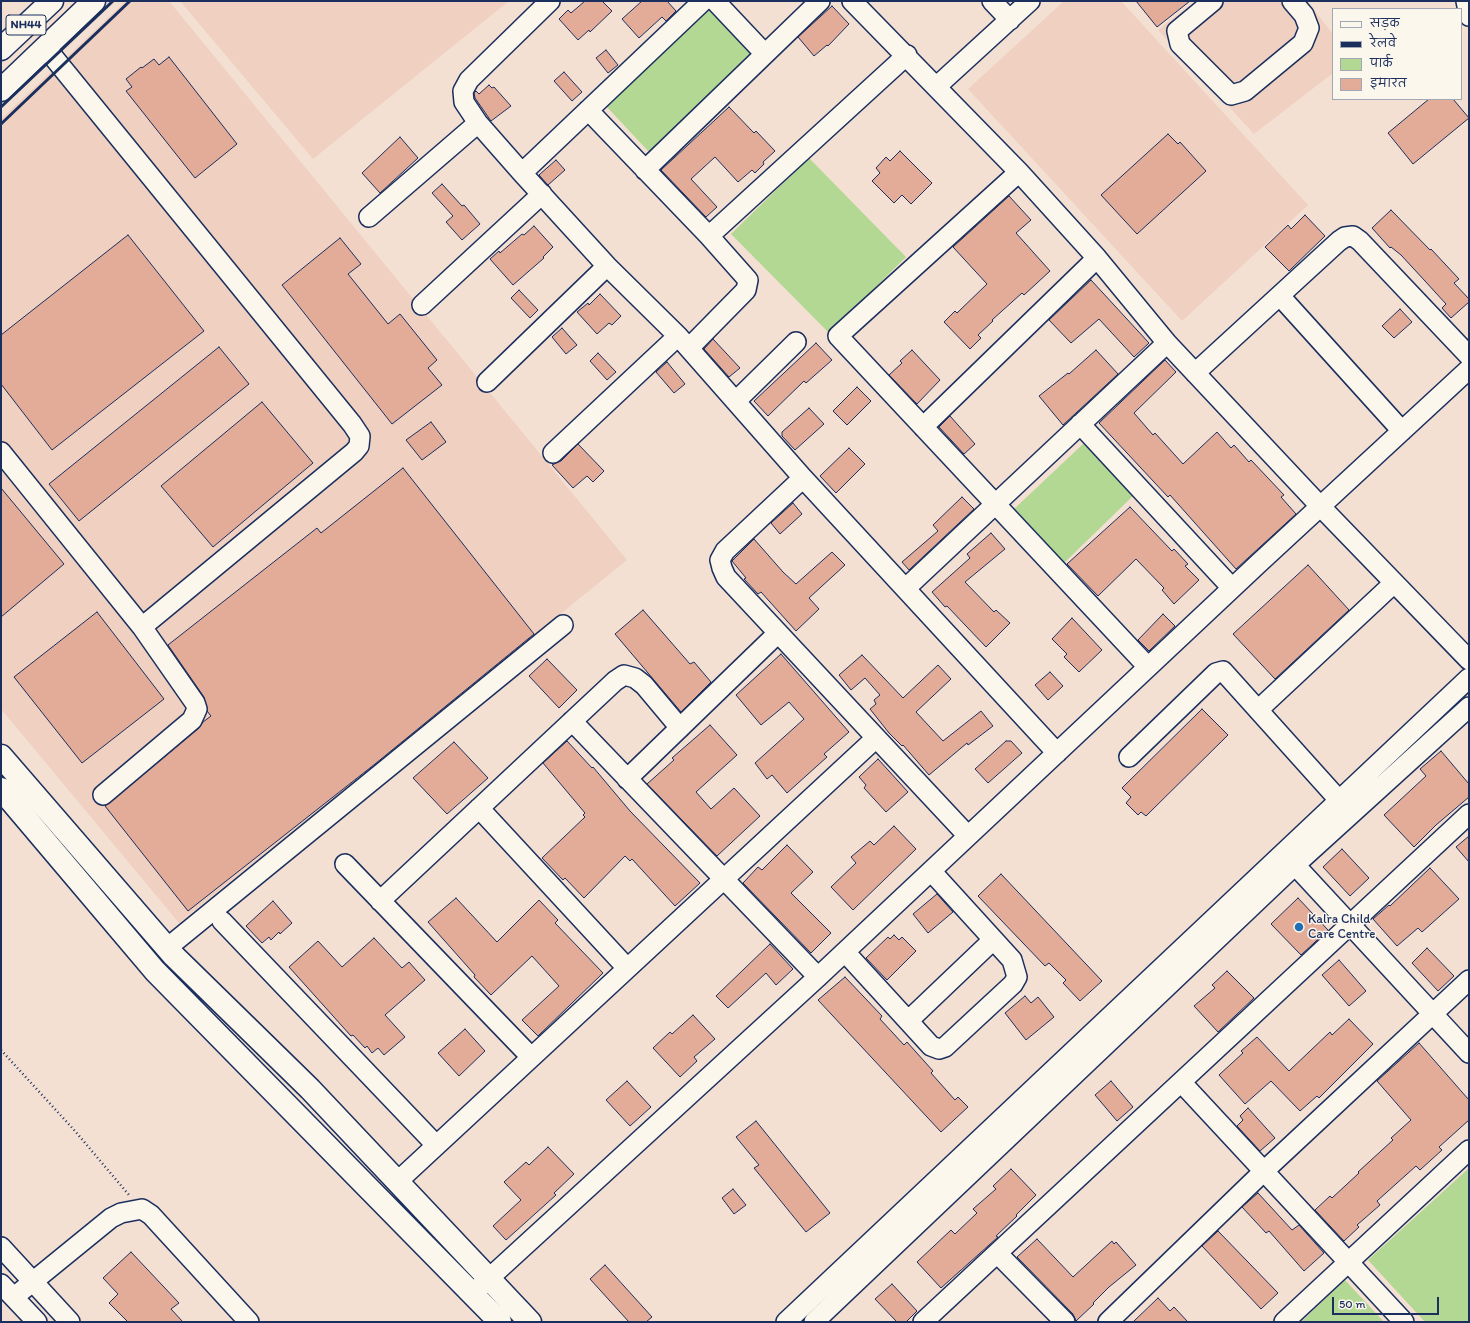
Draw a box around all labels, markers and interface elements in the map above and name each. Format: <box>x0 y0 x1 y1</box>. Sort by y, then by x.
legend <box>1332 8 1462 100</box>
road number: NH44 <box>6 15 46 35</box>
text: सड़क <box>1370 16 1400 30</box>
text: रेलवे <box>1370 36 1396 50</box>
text: पार्क <box>1370 56 1393 70</box>
text: इमारत <box>1370 76 1407 90</box>
place label: Kalra Child Care Centre <box>1308 912 1375 943</box>
marker: Kalra Child Care Centre <box>1293 921 1305 933</box>
scale bar <box>1334 1289 1441 1315</box>
text: 50 m <box>1339 1297 1365 1311</box>

